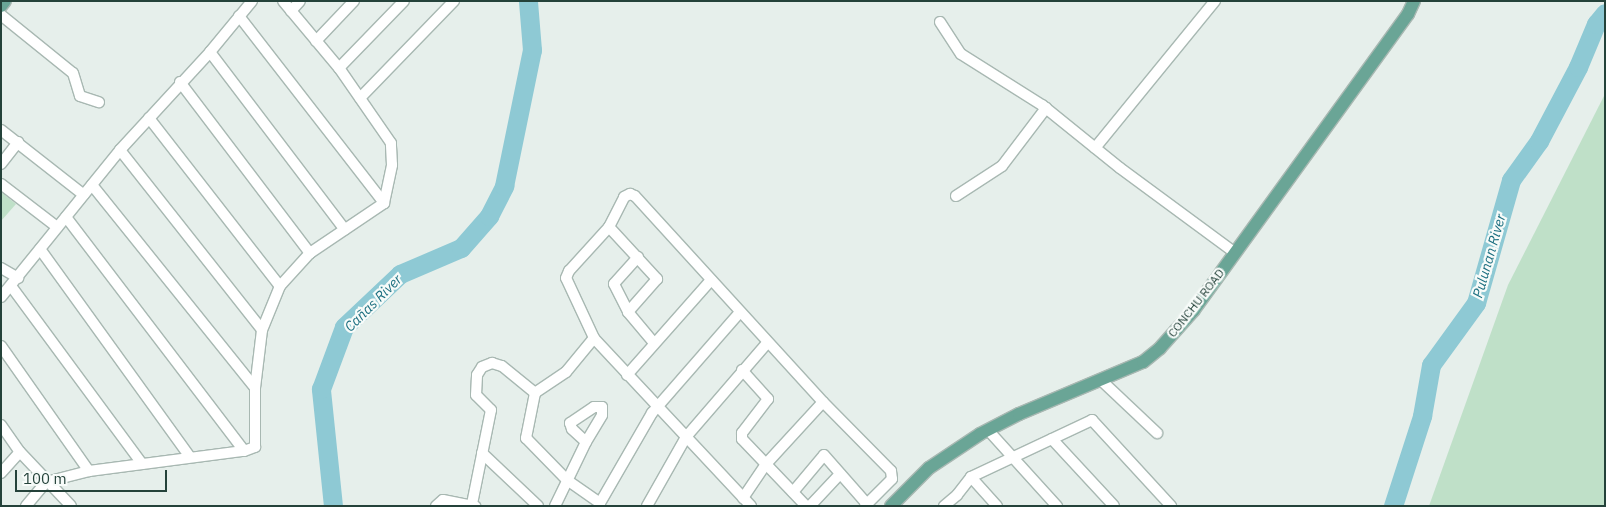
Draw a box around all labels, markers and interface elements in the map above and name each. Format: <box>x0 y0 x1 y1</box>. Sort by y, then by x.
water label: Pulunan River <box>1469 212 1509 300</box>
street label: CONCHU ROAD <box>1165 266 1227 340</box>
water label: Cañas River <box>341 271 405 335</box>
scale bar <box>18 460 170 492</box>
text: 100 m <box>23 469 67 488</box>

